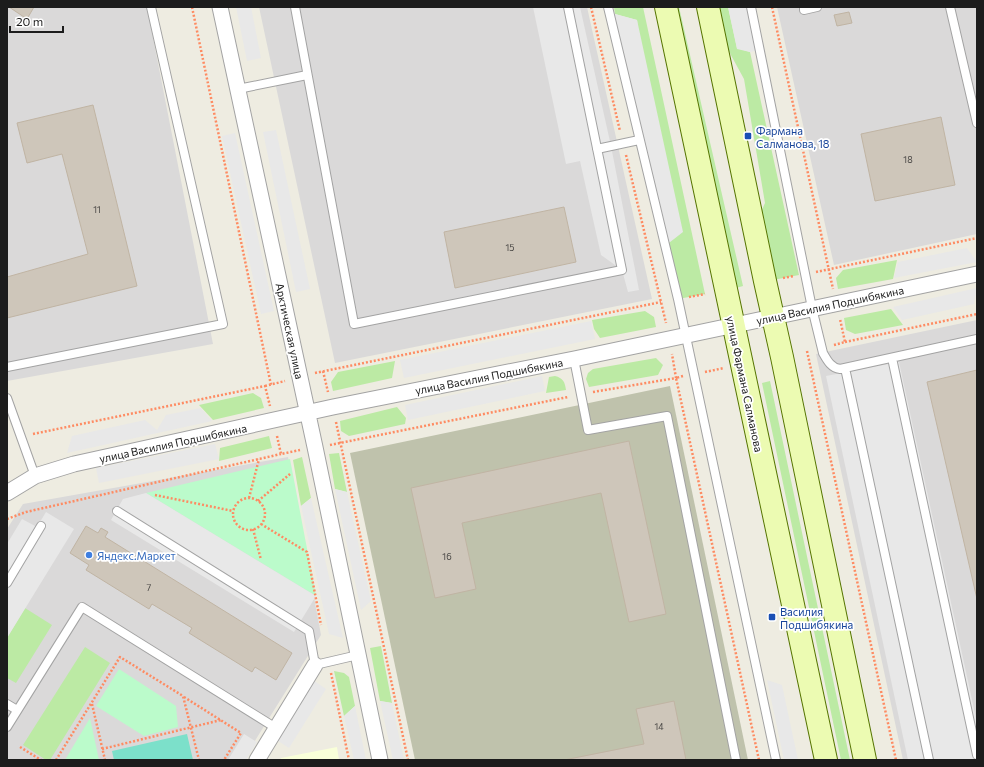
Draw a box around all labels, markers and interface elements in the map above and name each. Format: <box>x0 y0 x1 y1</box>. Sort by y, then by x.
scale bar <box>10 8 63 34</box>
text: 20 m <box>16 14 43 28</box>
place label: Фармана Салманова, 18 <box>756 124 830 150</box>
marker: Фармана Салманова, 18 <box>743 131 753 141</box>
house number: 18 <box>903 154 913 165</box>
house number: 11 <box>93 204 101 215</box>
house number: 15 <box>505 242 515 253</box>
street label: Арктическая улица <box>273 282 307 380</box>
street label: улица Василия Подшибякина <box>755 283 905 327</box>
street label: улица Фармана Салманова <box>724 315 766 453</box>
street label: улица Василия Подшибякина <box>414 355 564 397</box>
street label: улица Василия Подшибякина <box>98 421 248 465</box>
place label: Яндекс.Маркет <box>97 549 176 562</box>
marker: Яндекс.Маркет <box>84 550 94 560</box>
house number: 16 <box>442 551 452 562</box>
house number: 7 <box>147 582 152 593</box>
place label: Василия Подшибякина <box>780 605 853 631</box>
marker: Василия Подшибякина <box>767 612 777 622</box>
house number: 14 <box>654 721 664 732</box>

